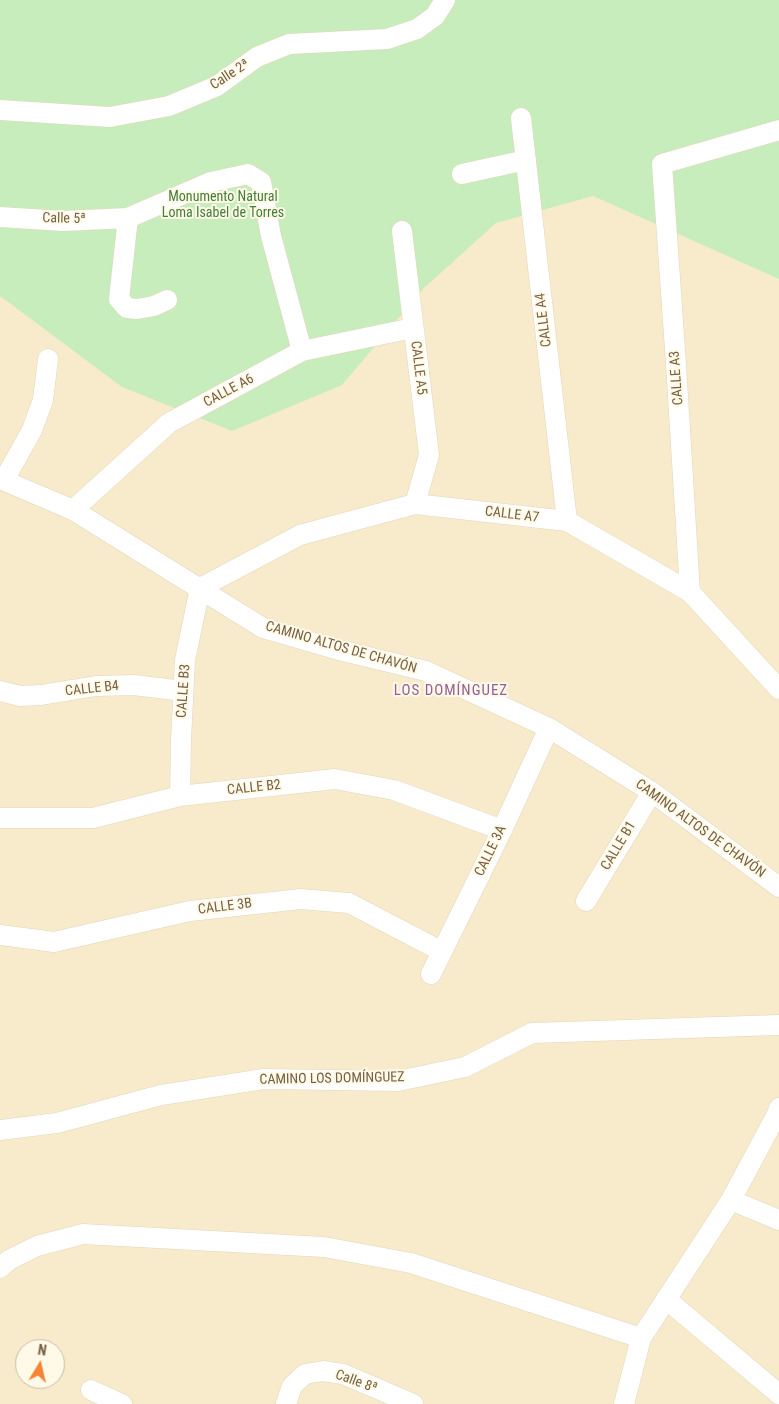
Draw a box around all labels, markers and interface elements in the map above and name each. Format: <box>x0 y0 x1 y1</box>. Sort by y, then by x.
street label: Calle 2ª <box>207 56 253 94</box>
park label: Monumento Natural Loma Isabel de Torres <box>162 189 284 222</box>
street label: Calle 5ª <box>42 210 86 228</box>
street label: CALLE A4 <box>532 292 556 348</box>
street label: CALLE A5 <box>406 340 430 396</box>
street label: CALLE A3 <box>667 350 687 406</box>
street label: CALLE A6 <box>201 371 257 411</box>
street label: CALLE A7 <box>484 503 540 527</box>
street label: CAMINO ALTOS DE CHAVÓN <box>263 618 419 678</box>
street label: CALLE B3 <box>174 663 194 719</box>
street label: CALLE B4 <box>64 678 120 700</box>
district label: LOS DOMÍNGUEZ <box>392 682 510 700</box>
street label: CAMINO ALTOS DE CHAVÓN <box>632 776 768 882</box>
street label: CALLE B2 <box>226 777 282 799</box>
street label: CALLE B1 <box>598 819 640 873</box>
street label: CALLE 3A <box>472 823 510 879</box>
street label: CALLE 3B <box>197 895 253 919</box>
street label: CAMINO LOS DOMÍNGUEZ <box>259 1069 405 1089</box>
north arrow <box>15 1339 65 1389</box>
text: N <box>37 1342 48 1359</box>
street label: Calle 8ª <box>333 1367 379 1397</box>

